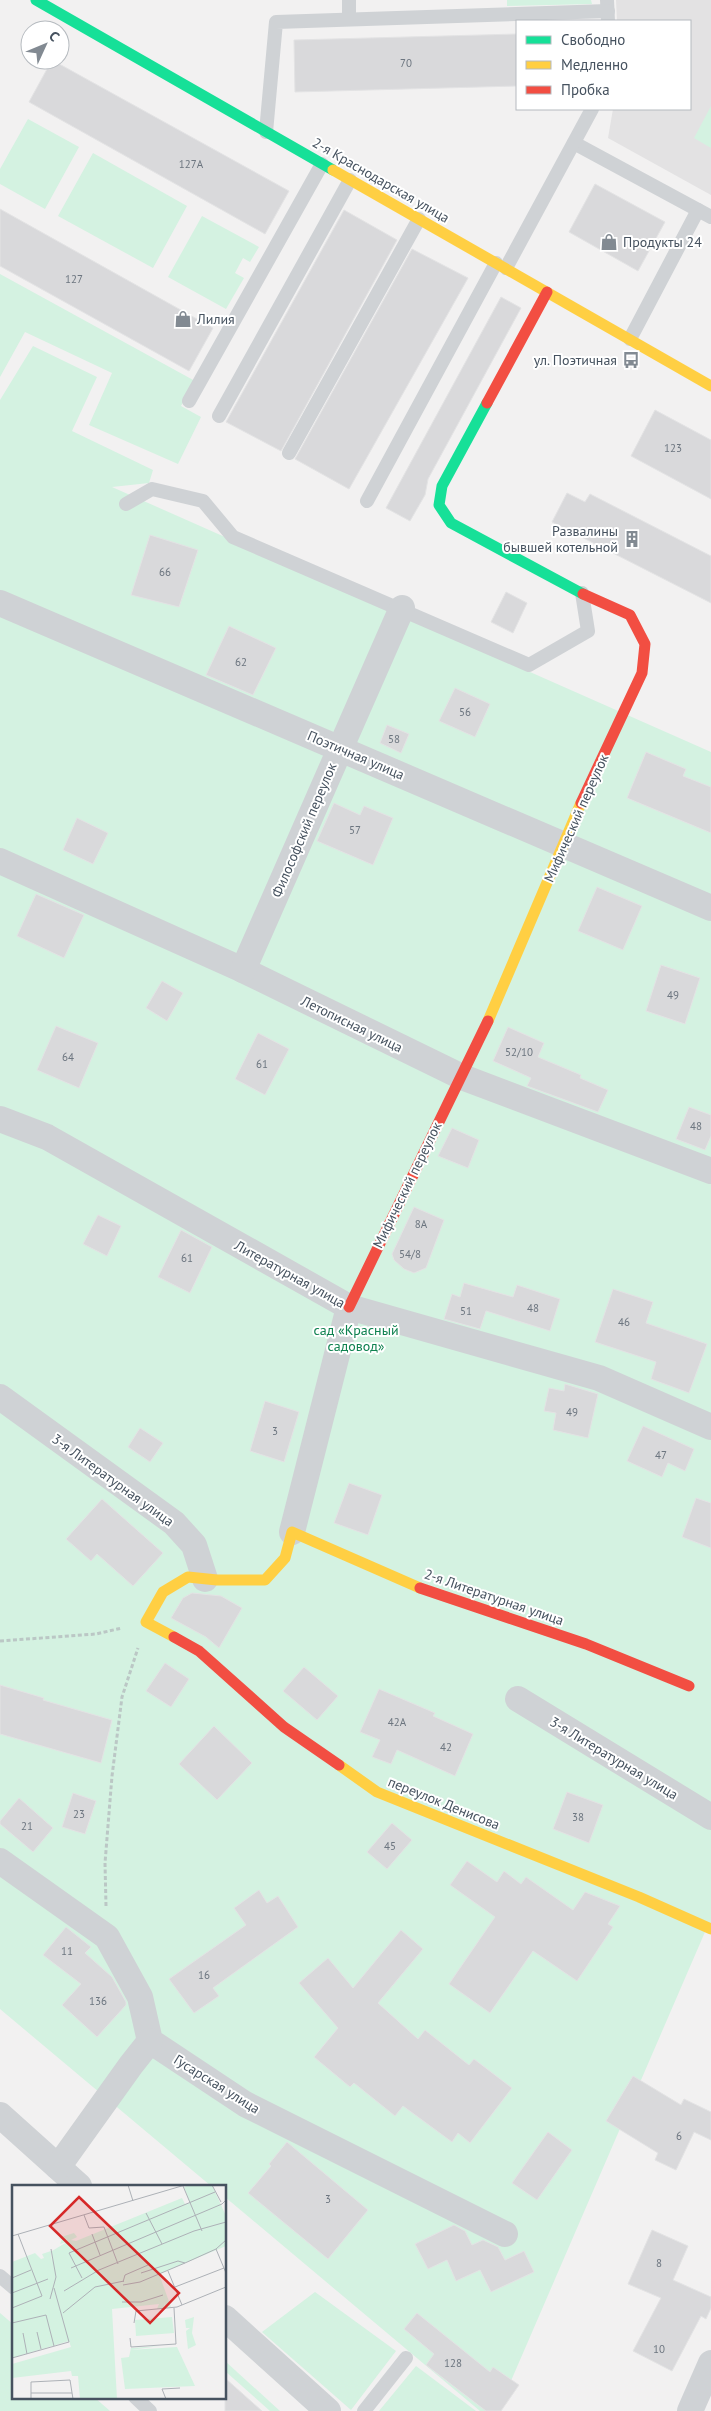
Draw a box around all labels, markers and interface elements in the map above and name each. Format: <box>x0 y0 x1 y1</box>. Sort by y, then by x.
north arrow <box>20 20 70 70</box>
legend <box>516 20 691 110</box>
text: С <box>45 27 64 45</box>
text: Свободно <box>561 30 625 49</box>
text: Медленно <box>561 55 628 74</box>
house number: 70 <box>400 56 412 70</box>
text: Пробка <box>561 80 610 99</box>
street label: 2-я Краснодарская улица <box>309 133 453 227</box>
house number: 127А <box>179 157 204 171</box>
shop icon: Продукты 24 <box>599 232 619 252</box>
place label: Продукты 24 <box>623 233 702 251</box>
house number: 127 <box>65 272 83 286</box>
shop icon: Лилия <box>173 309 193 329</box>
place label: Лилия <box>196 310 235 328</box>
bus stop icon: ул. Поэтичная <box>621 350 641 370</box>
place label: ул. Поэтичная <box>534 351 617 369</box>
house number: 123 <box>664 441 682 455</box>
place label: Развалины бывшей котельной <box>503 522 618 556</box>
building icon: Развалины бывшей котельной <box>622 529 642 549</box>
house number: 66 <box>159 565 171 579</box>
house number: 62 <box>235 655 247 669</box>
house number: 56 <box>459 705 471 719</box>
street label: Поэтичная улица <box>305 726 407 784</box>
house number: 58 <box>388 732 400 746</box>
street label: Мифический переулок <box>540 751 612 885</box>
street label: Философский переулок <box>267 760 341 900</box>
house number: 57 <box>349 823 361 837</box>
house number: 49 <box>667 988 679 1002</box>
street label: Летописная улица <box>297 991 406 1056</box>
house number: 52/10 <box>505 1045 533 1059</box>
house number: 64 <box>62 1050 74 1064</box>
house number: 61 <box>256 1057 268 1071</box>
street label: Мифический переулок <box>369 1119 446 1251</box>
house number: 48 <box>690 1119 702 1133</box>
house number: 8А <box>415 1217 428 1231</box>
street label: Литературная улица <box>231 1236 348 1312</box>
house number: 54/8 <box>399 1247 421 1261</box>
house number: 61 <box>181 1251 193 1265</box>
house number: 48 <box>527 1301 539 1315</box>
house number: 51 <box>460 1304 472 1318</box>
house number: 46 <box>618 1315 630 1329</box>
park label: сад «Красный садовод» <box>313 1321 399 1355</box>
house number: 49 <box>566 1405 578 1419</box>
house number: 3 <box>272 1424 278 1438</box>
street label: 3-я Литературная улица <box>48 1430 178 1530</box>
house number: 47 <box>655 1448 667 1462</box>
street label: 2-я Литературная улица <box>422 1565 566 1629</box>
street label: 3-я Литературная улица <box>547 1713 681 1803</box>
house number: 42А <box>388 1715 407 1729</box>
house number: 42 <box>440 1740 452 1754</box>
street label: переулок Денисова <box>386 1772 502 1834</box>
house number: 23 <box>73 1807 85 1821</box>
house number: 38 <box>572 1810 584 1824</box>
house number: 21 <box>21 1819 33 1833</box>
house number: 45 <box>384 1839 396 1853</box>
house number: 11 <box>61 1944 73 1958</box>
house number: 16 <box>198 1968 210 1982</box>
house number: 136 <box>89 1994 107 2008</box>
street label: Гусарская улица <box>171 2050 263 2118</box>
house number: 6 <box>676 2129 682 2143</box>
inset map <box>12 2185 226 2398</box>
house number: 3 <box>325 2192 331 2206</box>
house number: 8 <box>656 2256 662 2270</box>
house number: 10 <box>653 2342 665 2356</box>
house number: 128 <box>444 2356 462 2370</box>

